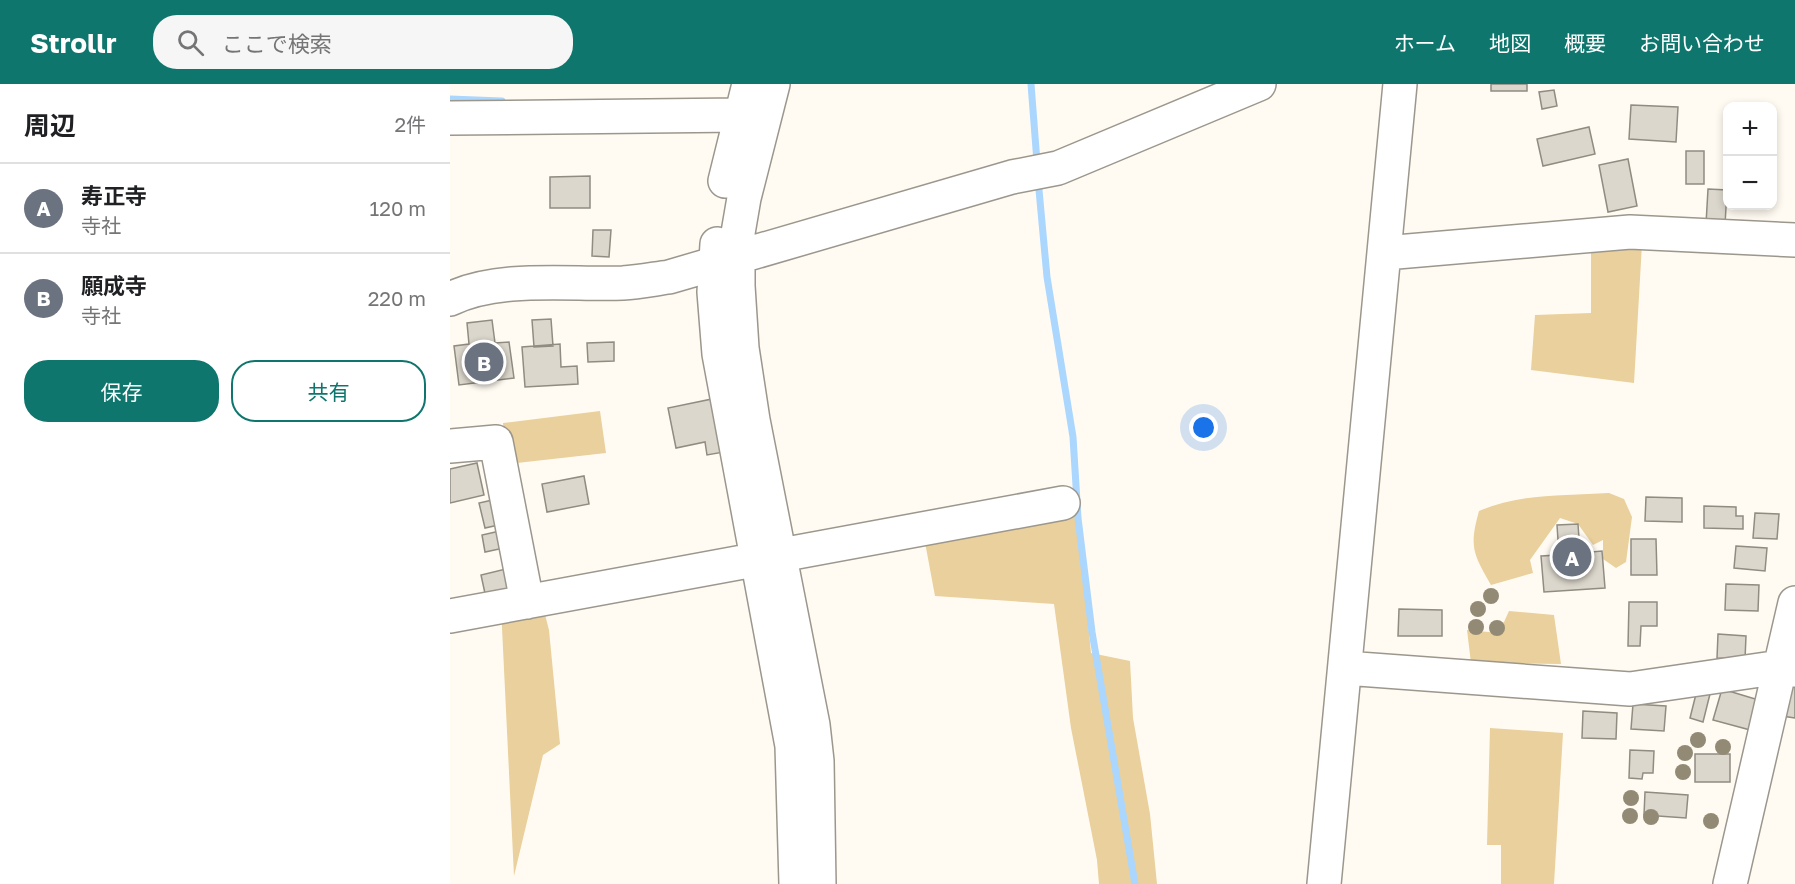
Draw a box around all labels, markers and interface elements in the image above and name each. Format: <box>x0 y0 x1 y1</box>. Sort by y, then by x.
search box <box>153 15 573 69</box>
text: Strollr <box>30 26 117 59</box>
icon: search <box>174 26 207 59</box>
text: ここで検索 <box>222 30 332 57</box>
text: ホーム <box>1394 30 1456 56</box>
text: 地図 <box>1489 30 1531 56</box>
text: 概要 <box>1564 30 1606 56</box>
text: お問い合わせ <box>1639 30 1765 56</box>
map controls <box>1723 102 1777 210</box>
button: + <box>1723 102 1777 156</box>
text: 周辺 <box>24 110 76 141</box>
text: 2件 <box>394 112 426 136</box>
button: − <box>1723 156 1777 210</box>
text: 寿正寺 <box>81 182 147 209</box>
text: A <box>36 196 51 220</box>
text: 120 m <box>370 196 426 220</box>
text: 寺社 <box>81 213 121 237</box>
text: 願成寺 <box>81 272 147 299</box>
text: B <box>36 286 51 310</box>
text: 220 m <box>368 286 426 310</box>
text: 寺社 <box>81 303 121 327</box>
pin: B <box>465 340 504 384</box>
button: 保存 <box>24 360 219 422</box>
button: 共有 <box>231 360 426 422</box>
your location <box>1189 413 1218 442</box>
pin: A <box>1552 534 1592 580</box>

